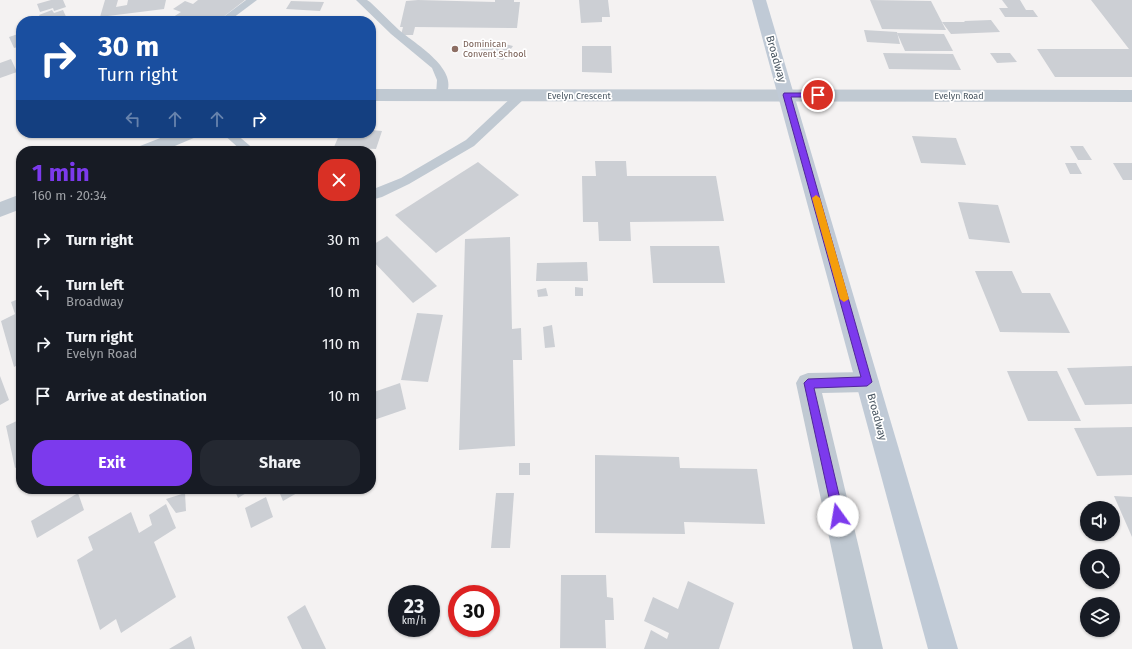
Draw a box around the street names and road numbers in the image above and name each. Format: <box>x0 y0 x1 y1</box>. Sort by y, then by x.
street label: Broadway <box>763 34 789 85</box>
street label: Evelyn Crescent <box>547 91 611 101</box>
street label: Evelyn Road <box>934 91 984 101</box>
street label: Broadway <box>864 392 890 443</box>

